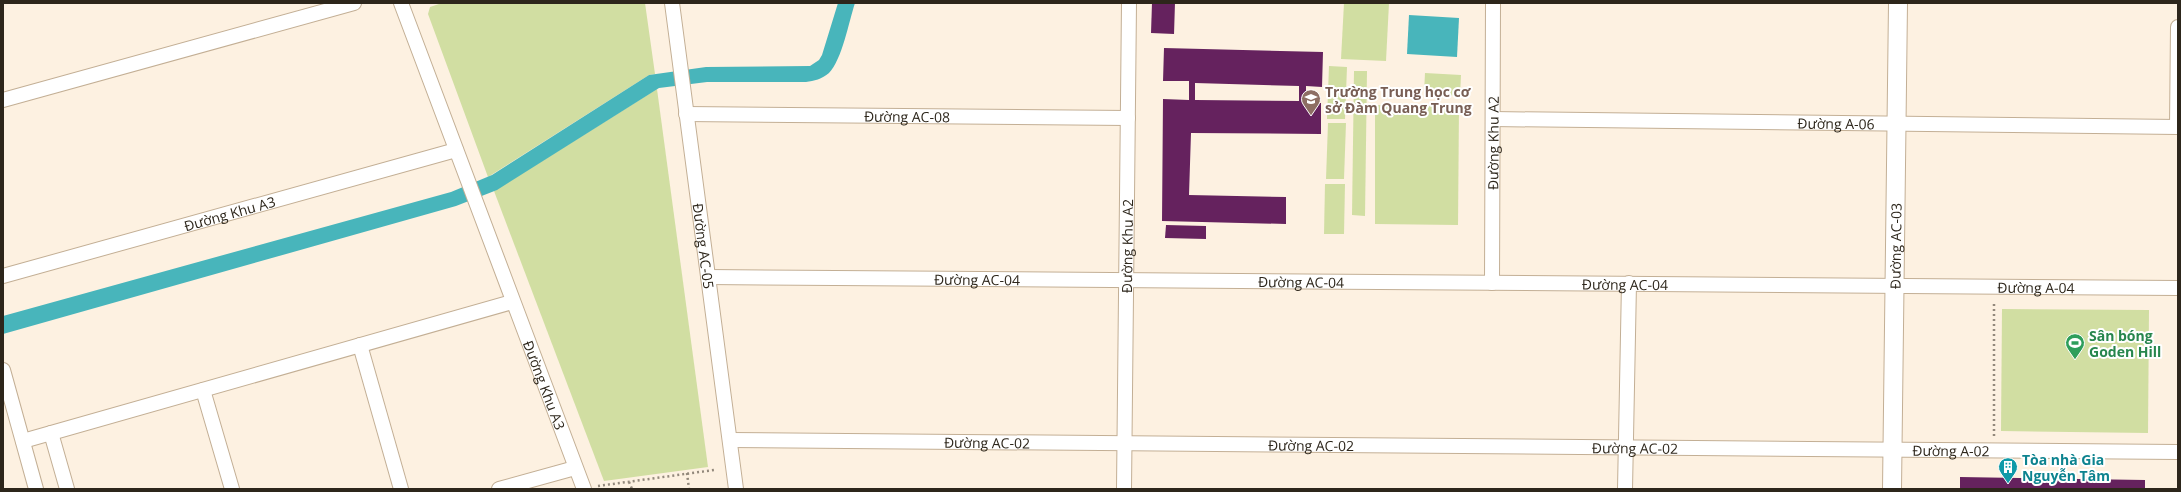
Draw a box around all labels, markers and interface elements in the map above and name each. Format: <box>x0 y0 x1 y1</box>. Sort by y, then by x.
place label: Trường Trung học cơ sở Đàm Quang Trung <box>1325 82 1472 117</box>
school or university icon: Trường Trung học cơ sở Đàm Quang Trung <box>1300 88 1322 116</box>
street label: Đường Khu A2 <box>1483 96 1502 190</box>
street label: Đường AC-08 <box>864 106 950 126</box>
street label: Đường A-06 <box>1797 113 1875 133</box>
street label: Đường Khu A3 <box>182 191 277 235</box>
street label: Đường Khu A2 <box>1117 199 1136 293</box>
street label: Đường AC-05 <box>689 202 719 290</box>
street label: Đường AC-03 <box>1885 203 1905 289</box>
street label: Đường AC-04 <box>934 269 1020 289</box>
street label: Đường AC-04 <box>1258 272 1344 291</box>
street label: Đường AC-04 <box>1582 274 1668 294</box>
street label: Đường A-04 <box>1997 277 2075 297</box>
place label: Sân bóng Goden Hill <box>2089 326 2161 361</box>
sports icon: Sân bóng Goden Hill <box>2064 332 2086 360</box>
street label: Đường Khu A3 <box>519 337 570 432</box>
street label: Đường AC-02 <box>944 432 1030 452</box>
street label: Đường AC-02 <box>1268 435 1354 455</box>
street label: Đường AC-02 <box>1592 438 1678 457</box>
street label: Đường A-02 <box>1912 440 1990 460</box>
place label: Tòa nhà Gia Nguyễn Tâm <box>2022 450 2110 485</box>
building icon: Tòa nhà Gia Nguyễn Tâm <box>1997 456 2019 484</box>

